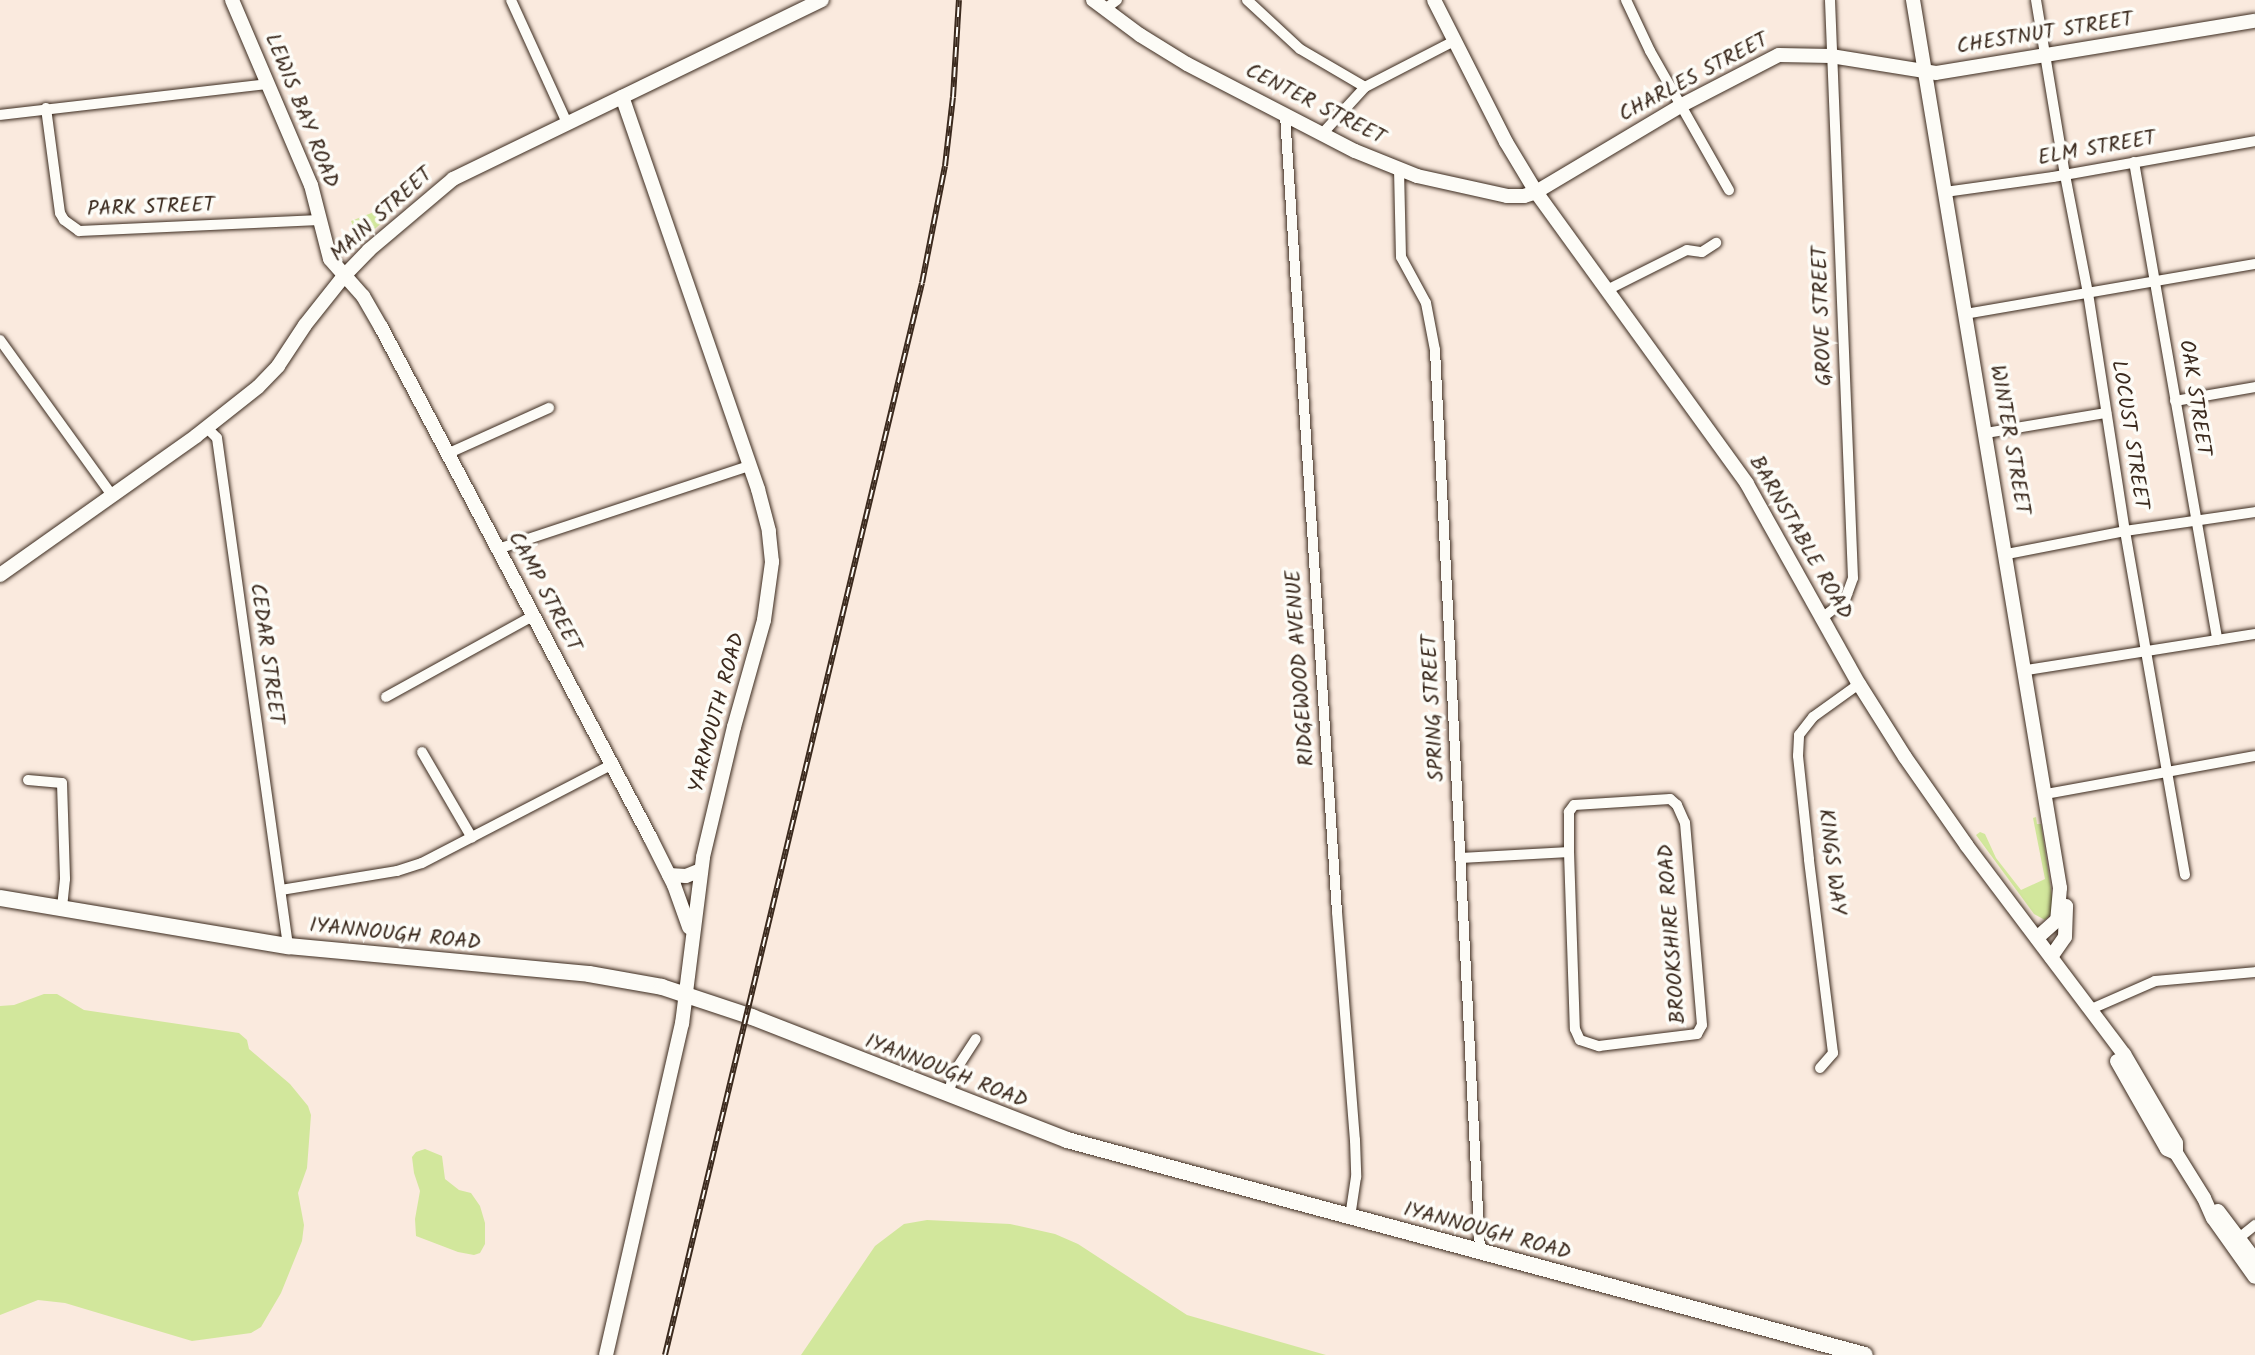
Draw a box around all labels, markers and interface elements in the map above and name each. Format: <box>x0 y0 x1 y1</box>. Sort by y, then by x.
street label: CHESTNUT STREET <box>1955 8 2135 60</box>
street label: CHARLES STREET <box>1615 28 1773 128</box>
street label: LEWIS BAY ROAD <box>259 30 343 192</box>
street label: CENTER STREET <box>1241 59 1389 151</box>
street label: ELM STREET <box>2036 126 2158 172</box>
street label: MAIN STREET <box>326 162 438 268</box>
street label: PARK STREET <box>87 193 215 223</box>
street label: GROVE STREET <box>1808 245 1838 387</box>
street label: OAK STREET <box>2172 338 2216 458</box>
street label: LOCUST STREET <box>2105 359 2153 511</box>
street label: WINTER STREET <box>1983 363 2035 517</box>
street label: BARNSTABLE ROAD <box>1743 452 1857 624</box>
street label: CAMP STREET <box>502 528 586 656</box>
street label: RIDGEWOOD AVENUE <box>1282 569 1320 767</box>
street label: CEDAR STREET <box>244 582 288 726</box>
street label: YARMOUTH ROAD <box>685 630 751 796</box>
street label: SPRING STREET <box>1418 634 1450 782</box>
street label: KINGS WAY <box>1812 807 1850 917</box>
street label: BROOKSHIRE ROAD <box>1654 843 1692 1025</box>
street label: IYANNOUGH ROAD <box>308 913 482 957</box>
street label: IYANNOUGH ROAD <box>861 1029 1031 1115</box>
street label: IYANNOUGH ROAD <box>1401 1198 1573 1266</box>

